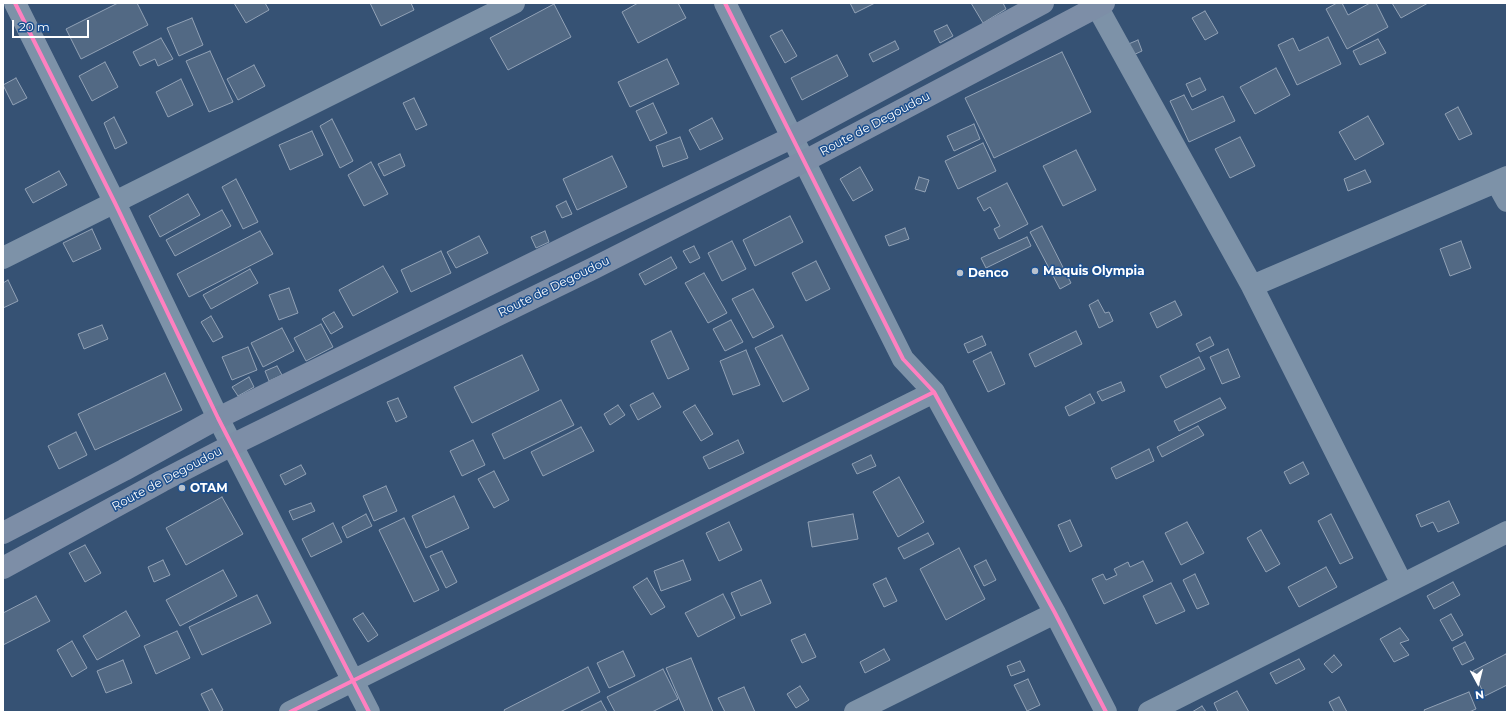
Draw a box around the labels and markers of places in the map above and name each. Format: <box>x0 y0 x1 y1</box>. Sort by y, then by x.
place label: Maquis Olympia <box>1043 264 1145 278</box>
place label: Denco <box>968 266 1009 280</box>
marker: Maquis Olympia <box>1030 266 1040 276</box>
marker: Denco <box>955 268 965 278</box>
place label: OTAM <box>190 481 228 495</box>
marker: OTAM <box>177 483 187 493</box>

